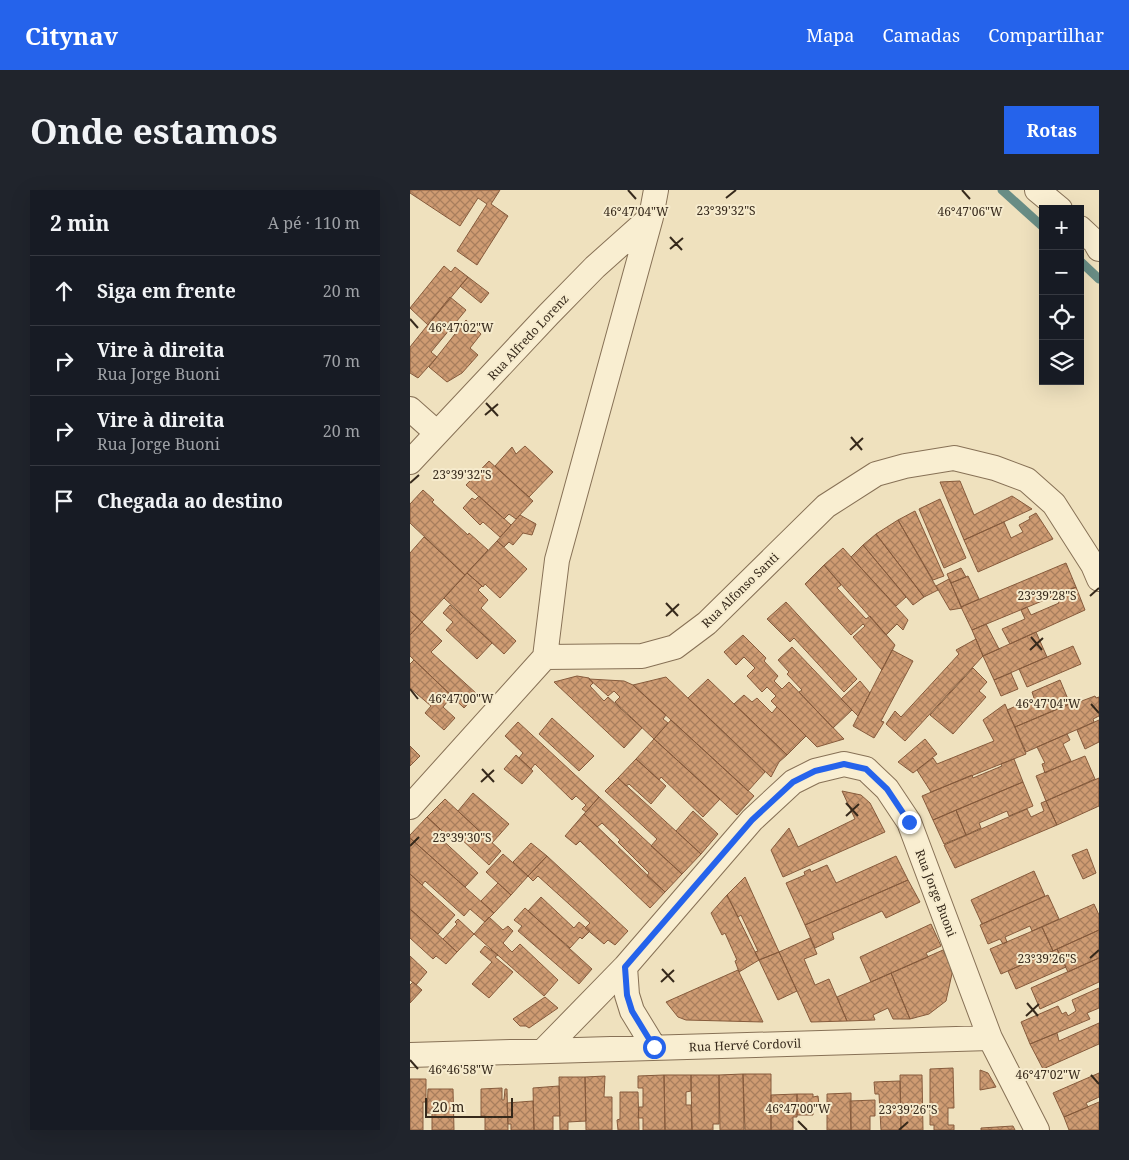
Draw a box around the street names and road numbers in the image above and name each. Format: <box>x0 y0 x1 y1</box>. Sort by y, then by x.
street label: Rua Alfredo Lorenz <box>484 290 572 384</box>
street label: Rua Alfonso Santi <box>698 549 782 631</box>
street label: Rua Jorge Buoni <box>912 847 961 939</box>
street label: Rua Hervé Cordovil <box>689 1035 802 1055</box>

